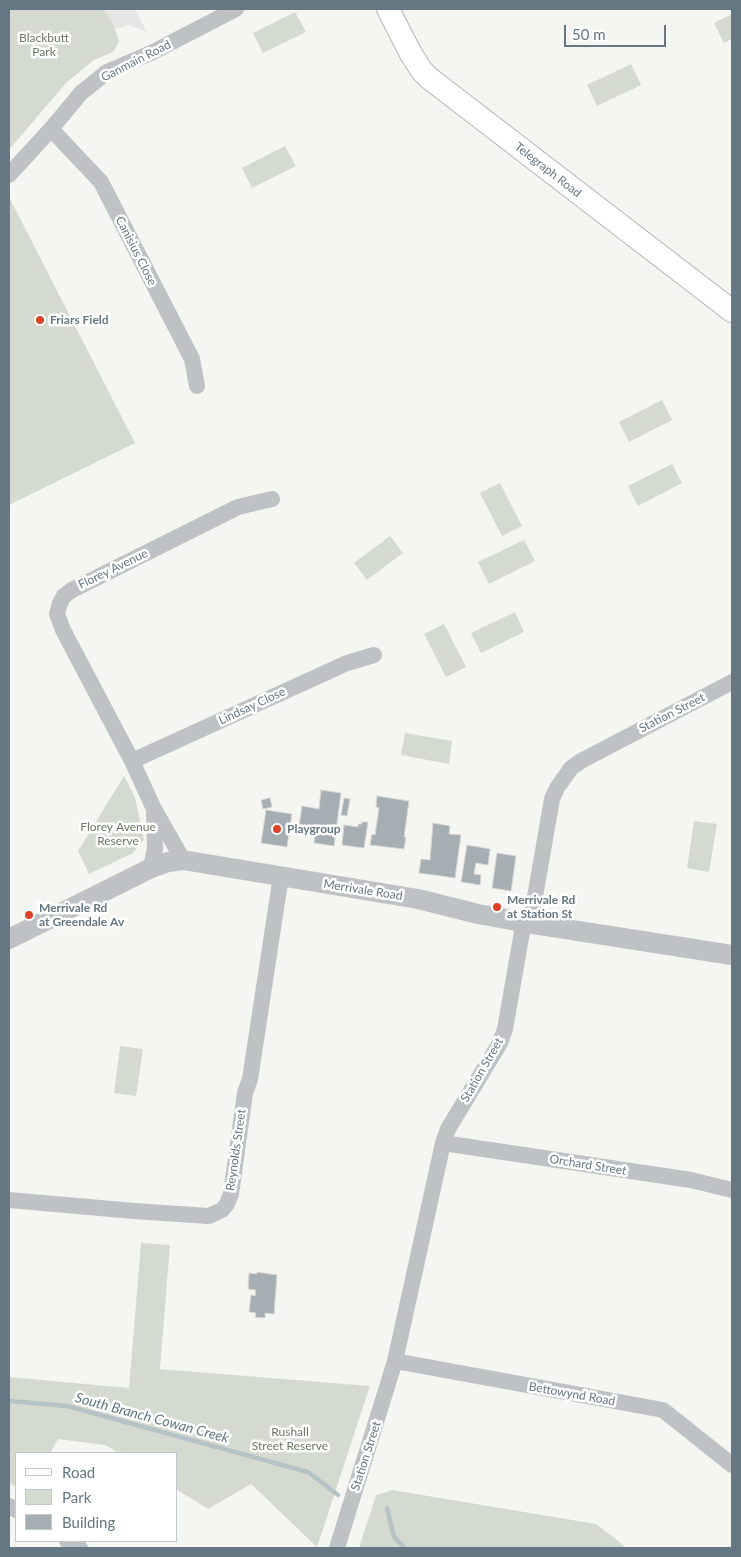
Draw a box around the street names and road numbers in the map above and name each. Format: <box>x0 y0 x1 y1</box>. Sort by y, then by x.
street label: Ganmain Road <box>99 37 173 85</box>
street label: Telegraph Road <box>512 139 584 201</box>
street label: Canisius Close <box>112 214 160 288</box>
street label: Florey Avenue <box>76 546 150 592</box>
street label: Lindsay Close <box>216 684 288 728</box>
street label: Station Street <box>637 690 707 736</box>
street label: Merrivale Road <box>322 877 404 903</box>
street label: Station Street <box>458 1035 506 1105</box>
street label: Reynolds Street <box>223 1108 249 1192</box>
street label: Orchard Street <box>549 1152 627 1178</box>
street label: Bettowynd Road <box>528 1379 616 1409</box>
street label: Station Street <box>348 1420 384 1492</box>

